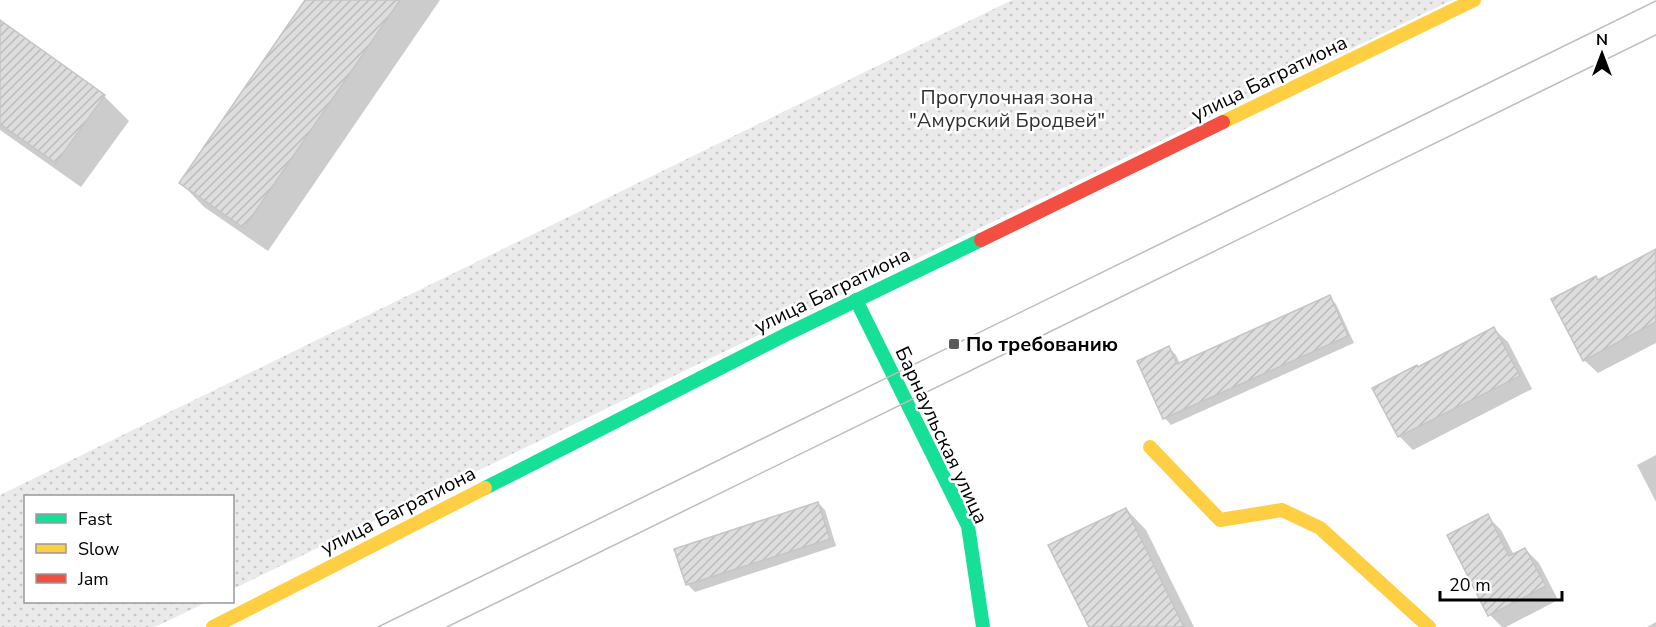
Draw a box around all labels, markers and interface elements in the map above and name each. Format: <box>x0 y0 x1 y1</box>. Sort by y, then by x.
north arrow <box>1572 24 1632 84</box>
street label: улица Багратиона <box>1187 29 1352 128</box>
text: N <box>1596 29 1608 51</box>
park label: Прогулочная зона "Амурский Бродвей" <box>909 84 1105 134</box>
street label: улица Багратиона <box>750 241 915 340</box>
place label: По требованию <box>966 331 1118 358</box>
marker: По требованию <box>947 337 961 351</box>
street label: Барнаульская улица <box>889 342 995 528</box>
street label: улица Багратиона <box>316 460 480 561</box>
legend <box>24 495 234 603</box>
text: Fast <box>78 507 113 531</box>
text: Slow <box>78 537 119 561</box>
scale bar <box>1440 564 1562 602</box>
text: Jam <box>77 567 109 591</box>
text: 20 m <box>1449 573 1491 597</box>

